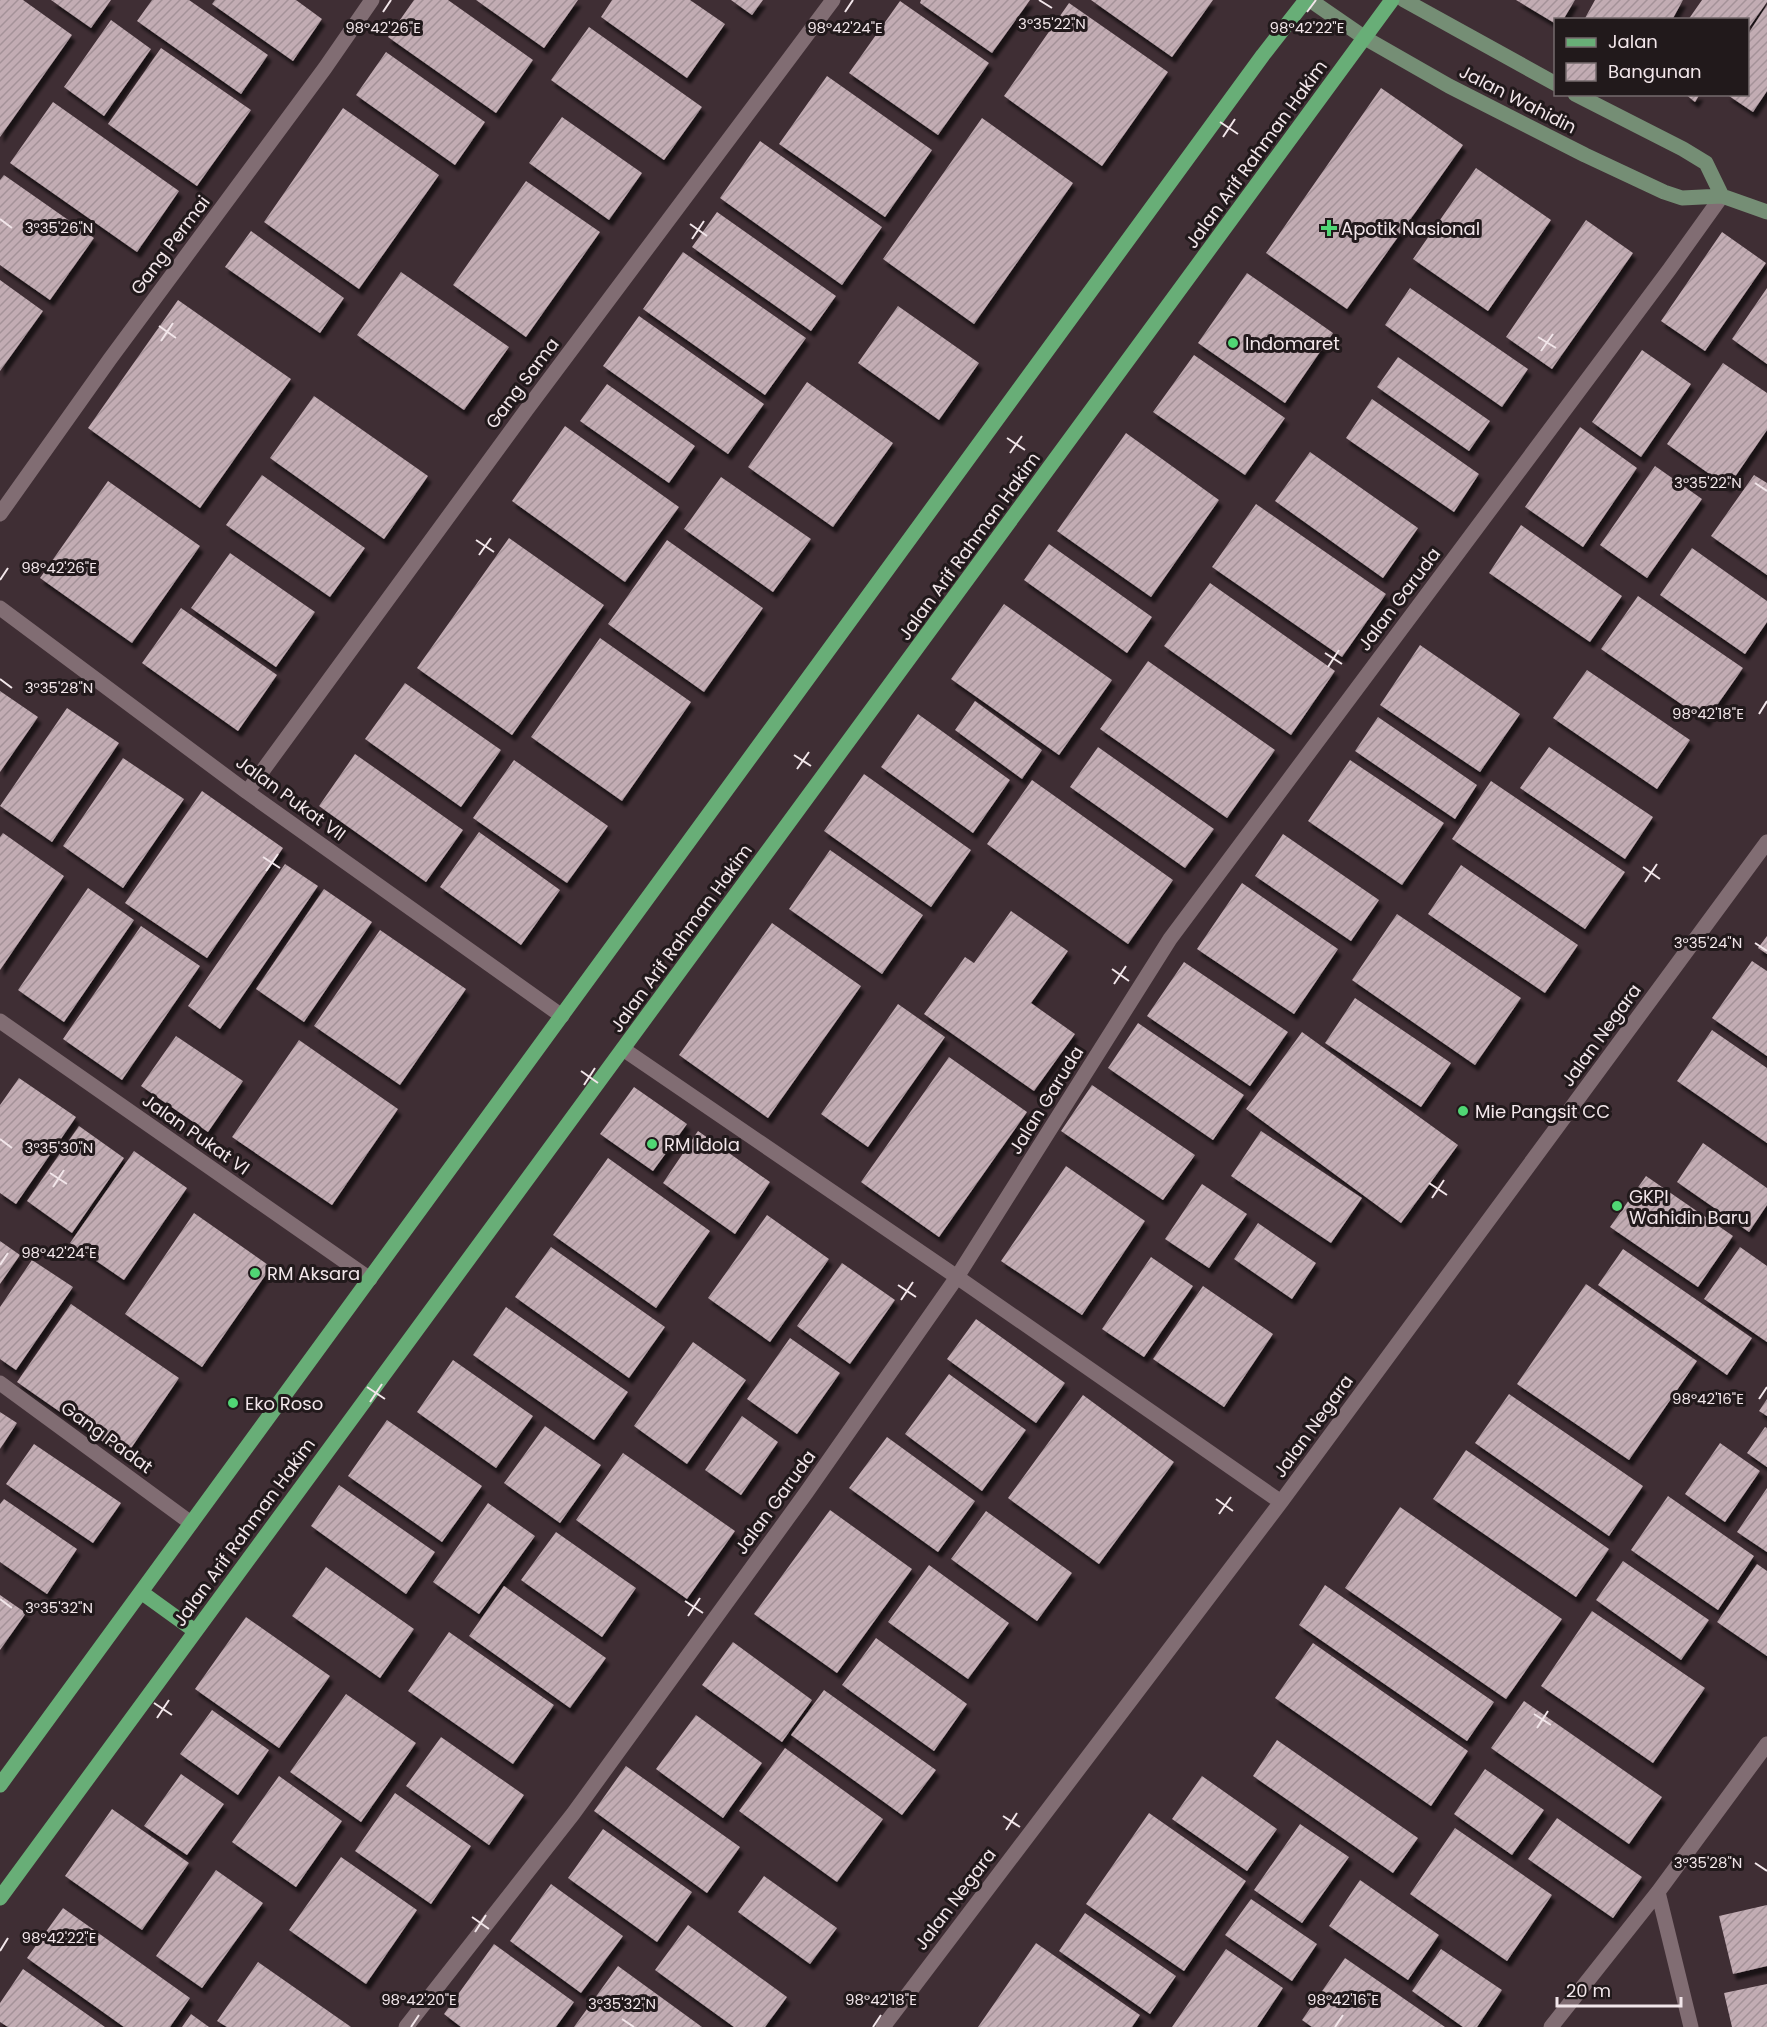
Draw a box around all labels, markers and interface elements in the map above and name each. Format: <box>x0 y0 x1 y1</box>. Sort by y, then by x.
text: 3°35'22"N <box>1018 13 1086 34</box>
text: 98°42'26"E <box>345 17 421 38</box>
text: 98°42'24"E <box>807 17 883 38</box>
text: 98°42'22"E <box>1270 17 1344 38</box>
legend <box>1554 18 1749 96</box>
text: Jalan <box>1608 29 1658 54</box>
street label: Jalan Arif Rahman Hakim <box>1179 55 1333 253</box>
street label: Jalan Wahidin <box>1455 59 1581 139</box>
text: Bangunan <box>1608 59 1702 84</box>
street label: Gang Permai <box>124 190 216 300</box>
place label: Apotik Nasional <box>1341 216 1480 241</box>
text: 3°35'26"N <box>25 217 93 238</box>
marker: Apotik Nasional <box>1322 221 1336 235</box>
place label: Indomaret <box>1245 331 1340 356</box>
street label: Gang Sama <box>479 332 565 434</box>
marker: Indomaret <box>1226 336 1240 350</box>
street label: Jalan Arif Rahman Hakim <box>892 447 1046 645</box>
text: 3°35'22"N <box>1674 472 1742 493</box>
street label: Jalan Garuda <box>1352 542 1446 656</box>
text: 98°42'26"E <box>21 557 97 578</box>
text: 3°35'28"N <box>25 677 93 698</box>
text: 98°42'18"E <box>1672 703 1744 724</box>
street label: Jalan Pukat VII <box>231 750 351 846</box>
street label: Jalan Arif Rahman Hakim <box>604 839 758 1037</box>
text: 3°35'24"N <box>1674 932 1742 953</box>
street label: Jalan Negara <box>1555 978 1647 1092</box>
street label: Jalan Garuda <box>1003 1041 1089 1159</box>
street label: Jalan Pukat VI <box>137 1088 255 1180</box>
place label: Mie Pangsit CC <box>1475 1099 1610 1124</box>
marker: Mie Pangsit CC <box>1456 1104 1470 1118</box>
place label: RM Idola <box>664 1132 740 1157</box>
text: 3°35'30"N <box>25 1137 93 1158</box>
marker: RM Idola <box>645 1137 659 1151</box>
place label: GKPI Wahidin Baru <box>1629 1184 1749 1230</box>
marker: GKPI Wahidin Baru <box>1610 1199 1624 1213</box>
text: 98°42'24"E <box>21 1242 97 1263</box>
place label: RM Aksara <box>267 1261 360 1286</box>
marker: RM Aksara <box>248 1266 262 1280</box>
street label: Jalan Negara <box>1267 1369 1359 1483</box>
text: 98°42'16"E <box>1672 1388 1744 1409</box>
place label: Eko Roso <box>245 1391 323 1416</box>
street label: Gang Padat <box>56 1395 158 1479</box>
marker: Eko Roso <box>226 1396 240 1410</box>
street label: Jalan Arif Rahman Hakim <box>167 1433 321 1631</box>
street label: Jalan Garuda <box>729 1445 821 1559</box>
text: 3°35'32"N <box>25 1597 93 1618</box>
street label: Jalan Negara <box>908 1843 1002 1955</box>
text: 3°35'28"N <box>1674 1852 1742 1873</box>
text: 98°42'22"E <box>22 1927 96 1948</box>
scale bar <box>1557 1970 1682 2008</box>
text: 20 m <box>1566 1978 1611 2003</box>
text: 98°42'20"E <box>381 1989 457 2010</box>
text: 98°42'18"E <box>845 1989 917 2010</box>
text: 98°42'16"E <box>1307 1989 1379 2010</box>
text: 3°35'32"N <box>588 1993 656 2014</box>

